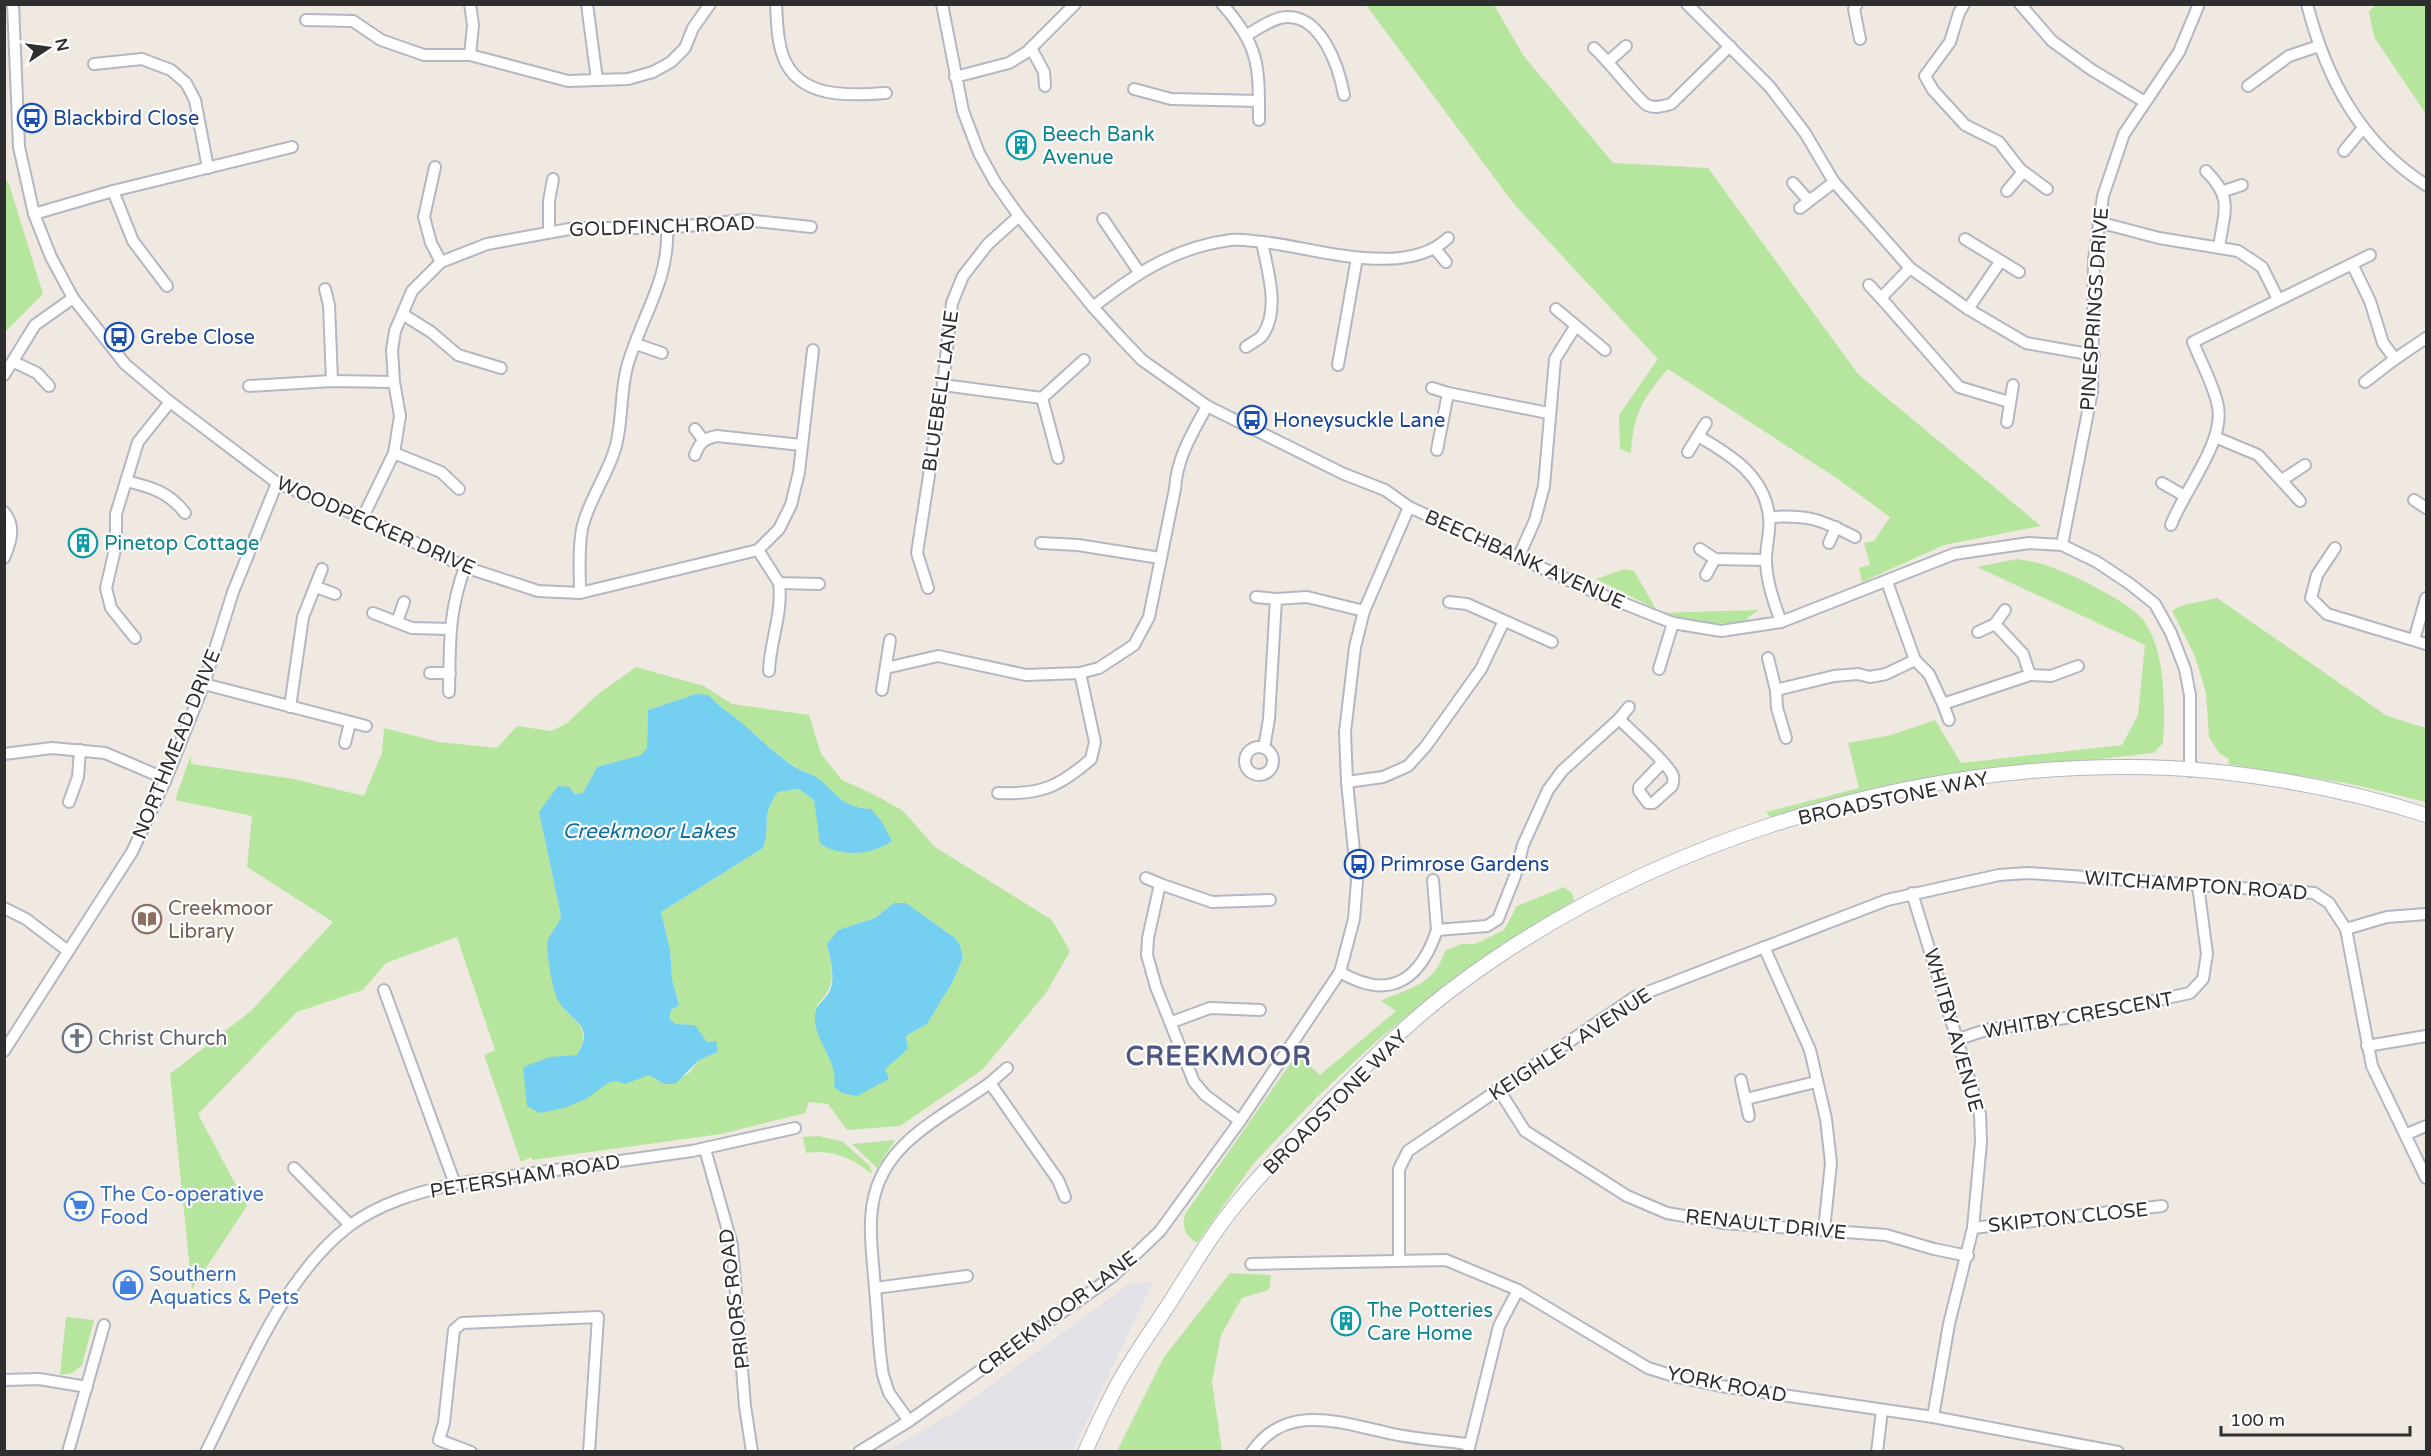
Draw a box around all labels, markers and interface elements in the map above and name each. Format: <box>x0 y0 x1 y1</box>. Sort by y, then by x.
north arrow <box>18 18 78 78</box>
text: N <box>50 36 73 53</box>
bus stop icon: Blackbird Close <box>16 102 48 134</box>
place label: Blackbird Close <box>53 107 199 131</box>
place label: Beech Bank Avenue <box>1042 123 1155 170</box>
building icon: Beech Bank Avenue <box>1005 129 1037 161</box>
street label: PINESPRINGS DRIVE <box>2076 206 2114 412</box>
street label: GOLDFINCH ROAD <box>569 212 755 242</box>
street label: BLUEBELL LANE <box>918 309 964 473</box>
bus stop icon: Grebe Close <box>103 321 135 353</box>
place label: Grebe Close <box>140 326 255 350</box>
bus stop icon: Honeysuckle Lane <box>1236 404 1268 436</box>
place label: Honeysuckle Lane <box>1273 409 1445 433</box>
street label: WOODPECKER DRIVE <box>273 471 479 581</box>
street label: BEECHBANK AVENUE <box>1421 505 1628 615</box>
building icon: Pinetop Cottage <box>67 527 99 559</box>
place label: Pinetop Cottage <box>104 532 259 556</box>
street label: NORTHMEAD DRIVE <box>128 646 226 843</box>
street label: BROADSTONE WAY <box>1796 767 1991 831</box>
water label: Creekmoor Lakes <box>563 819 737 844</box>
bus stop icon: Primrose Gardens <box>1343 848 1375 880</box>
place label: Primrose Gardens <box>1380 853 1549 877</box>
street label: WITCHAMPTON ROAD <box>2084 866 2308 906</box>
place label: Creekmoor Library <box>168 897 273 944</box>
library icon: Creekmoor Library <box>131 903 163 935</box>
street label: WHITBY AVENUE <box>1918 946 1988 1115</box>
street label: KEIGHLEY AVENUE <box>1485 983 1656 1106</box>
street label: WHITBY CRESCENT <box>1981 987 2175 1045</box>
church icon: Christ Church <box>61 1022 93 1054</box>
street label: BROADSTONE WAY <box>1259 1025 1413 1180</box>
place label: Christ Church <box>98 1027 227 1051</box>
district label: CREEKMOOR <box>1126 1041 1312 1072</box>
street label: PETERSHAM ROAD <box>428 1150 622 1204</box>
place label: The Co-operative Food <box>100 1183 264 1230</box>
supermarket icon: The Co-operative Food <box>63 1190 95 1222</box>
street label: SKIPTON CLOSE <box>1987 1198 2149 1238</box>
street label: RENAULT DRIVE <box>1684 1205 1848 1245</box>
street label: PRIORS ROAD <box>714 1227 756 1371</box>
street label: CREEKMOOR LANE <box>973 1246 1142 1382</box>
place label: Southern Aquatics & Pets <box>149 1263 299 1310</box>
shop icon: Southern Aquatics & Pets <box>112 1269 144 1301</box>
place label: The Potteries Care Home <box>1367 1299 1493 1346</box>
building icon: The Potteries Care Home <box>1330 1305 1362 1337</box>
street label: YORK ROAD <box>1665 1362 1789 1408</box>
scale bar <box>2221 1399 2410 1437</box>
text: 100 m <box>2230 1409 2285 1431</box>

